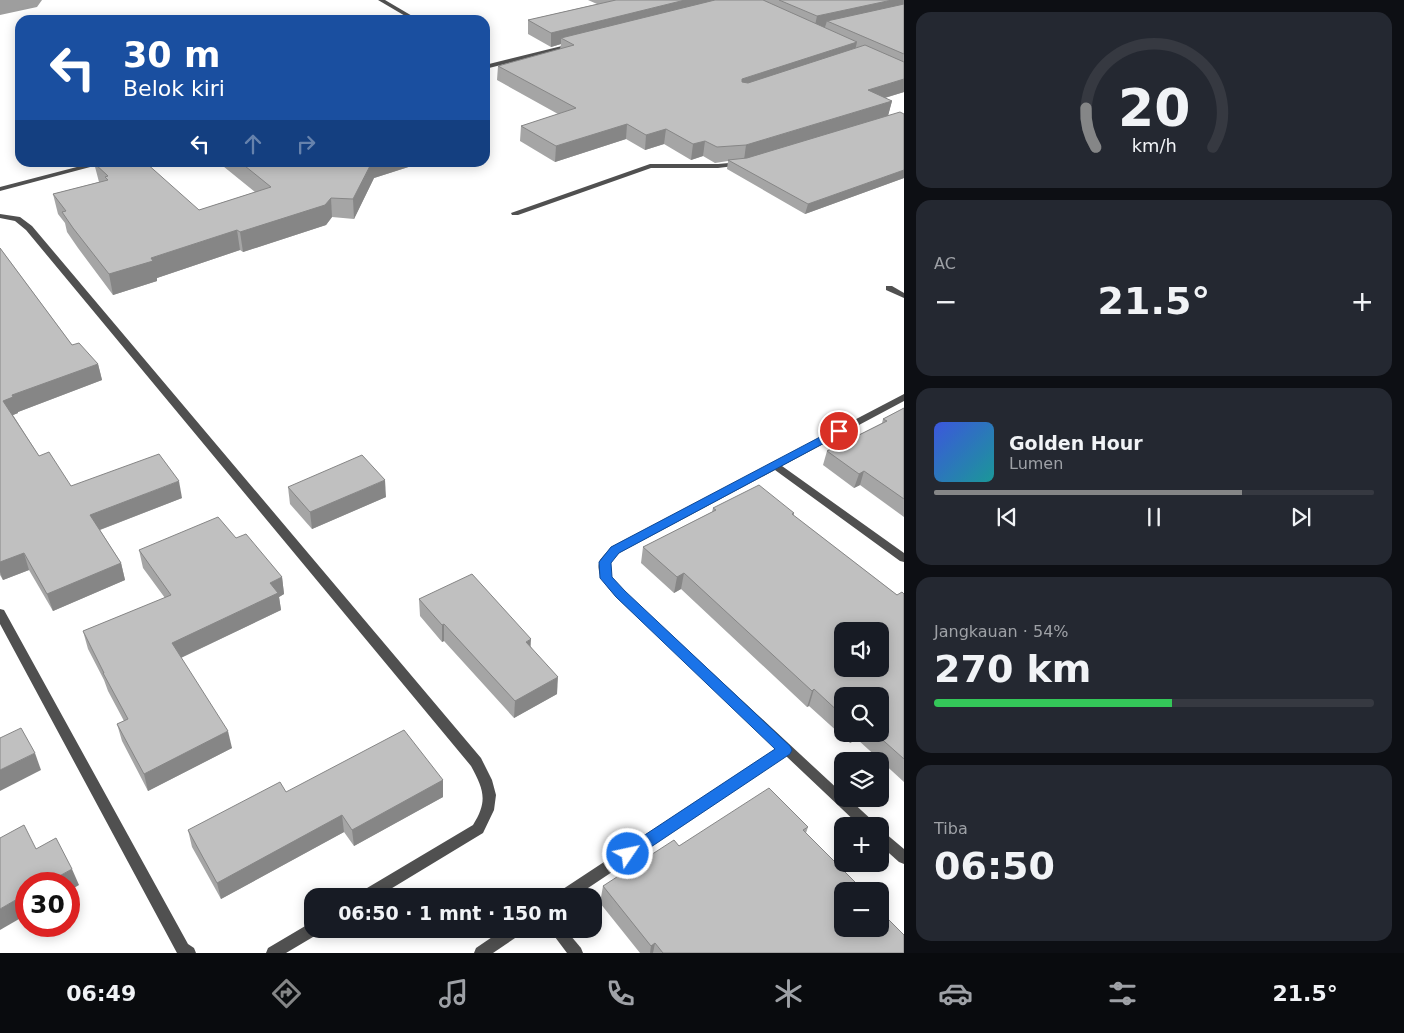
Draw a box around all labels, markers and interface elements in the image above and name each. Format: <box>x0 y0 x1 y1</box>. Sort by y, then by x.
icon: left <box>40 35 105 100</box>
text: 30 m <box>123 35 220 75</box>
text: Belok kiri <box>123 76 225 101</box>
text: 20 <box>1118 78 1190 138</box>
icon: left <box>186 130 214 158</box>
icon: ahead <box>239 130 267 158</box>
icon: right <box>292 130 320 158</box>
text: km/h <box>1131 135 1177 156</box>
text: AC <box>934 254 956 273</box>
text: 21.5° <box>1098 279 1210 323</box>
text: − <box>934 285 957 318</box>
text: + <box>1351 285 1374 318</box>
pin <box>818 410 860 452</box>
icon: arrive <box>825 417 853 445</box>
text: Golden Hour <box>1009 432 1143 454</box>
text: Lumen <box>1009 454 1063 473</box>
icon: previous <box>993 503 1021 531</box>
icon: pause <box>1140 503 1168 531</box>
icon: next <box>1287 503 1315 531</box>
map controls <box>834 622 889 937</box>
button: sound <box>834 622 889 677</box>
text: Jangkauan · 54% <box>934 622 1069 641</box>
text: 270 km <box>934 647 1091 691</box>
button: search <box>834 687 889 742</box>
button: layers <box>834 752 889 807</box>
button: + <box>834 817 889 872</box>
text: Tiba <box>934 819 968 838</box>
position arrow <box>601 827 653 879</box>
text: 06:50 <box>934 844 1055 888</box>
speed limit sign: 30 <box>15 872 80 937</box>
button: − <box>834 882 889 937</box>
text: 06:50 · 1 mnt · 150 m <box>338 902 568 924</box>
icon: directions <box>269 976 304 1011</box>
icon: music <box>436 976 471 1011</box>
icon: phone <box>603 976 638 1011</box>
icon: climate <box>771 976 806 1011</box>
icon: car <box>938 976 973 1011</box>
icon: filters <box>1105 976 1140 1011</box>
text: 06:49 <box>66 981 136 1006</box>
text: 21.5° <box>1272 981 1338 1006</box>

